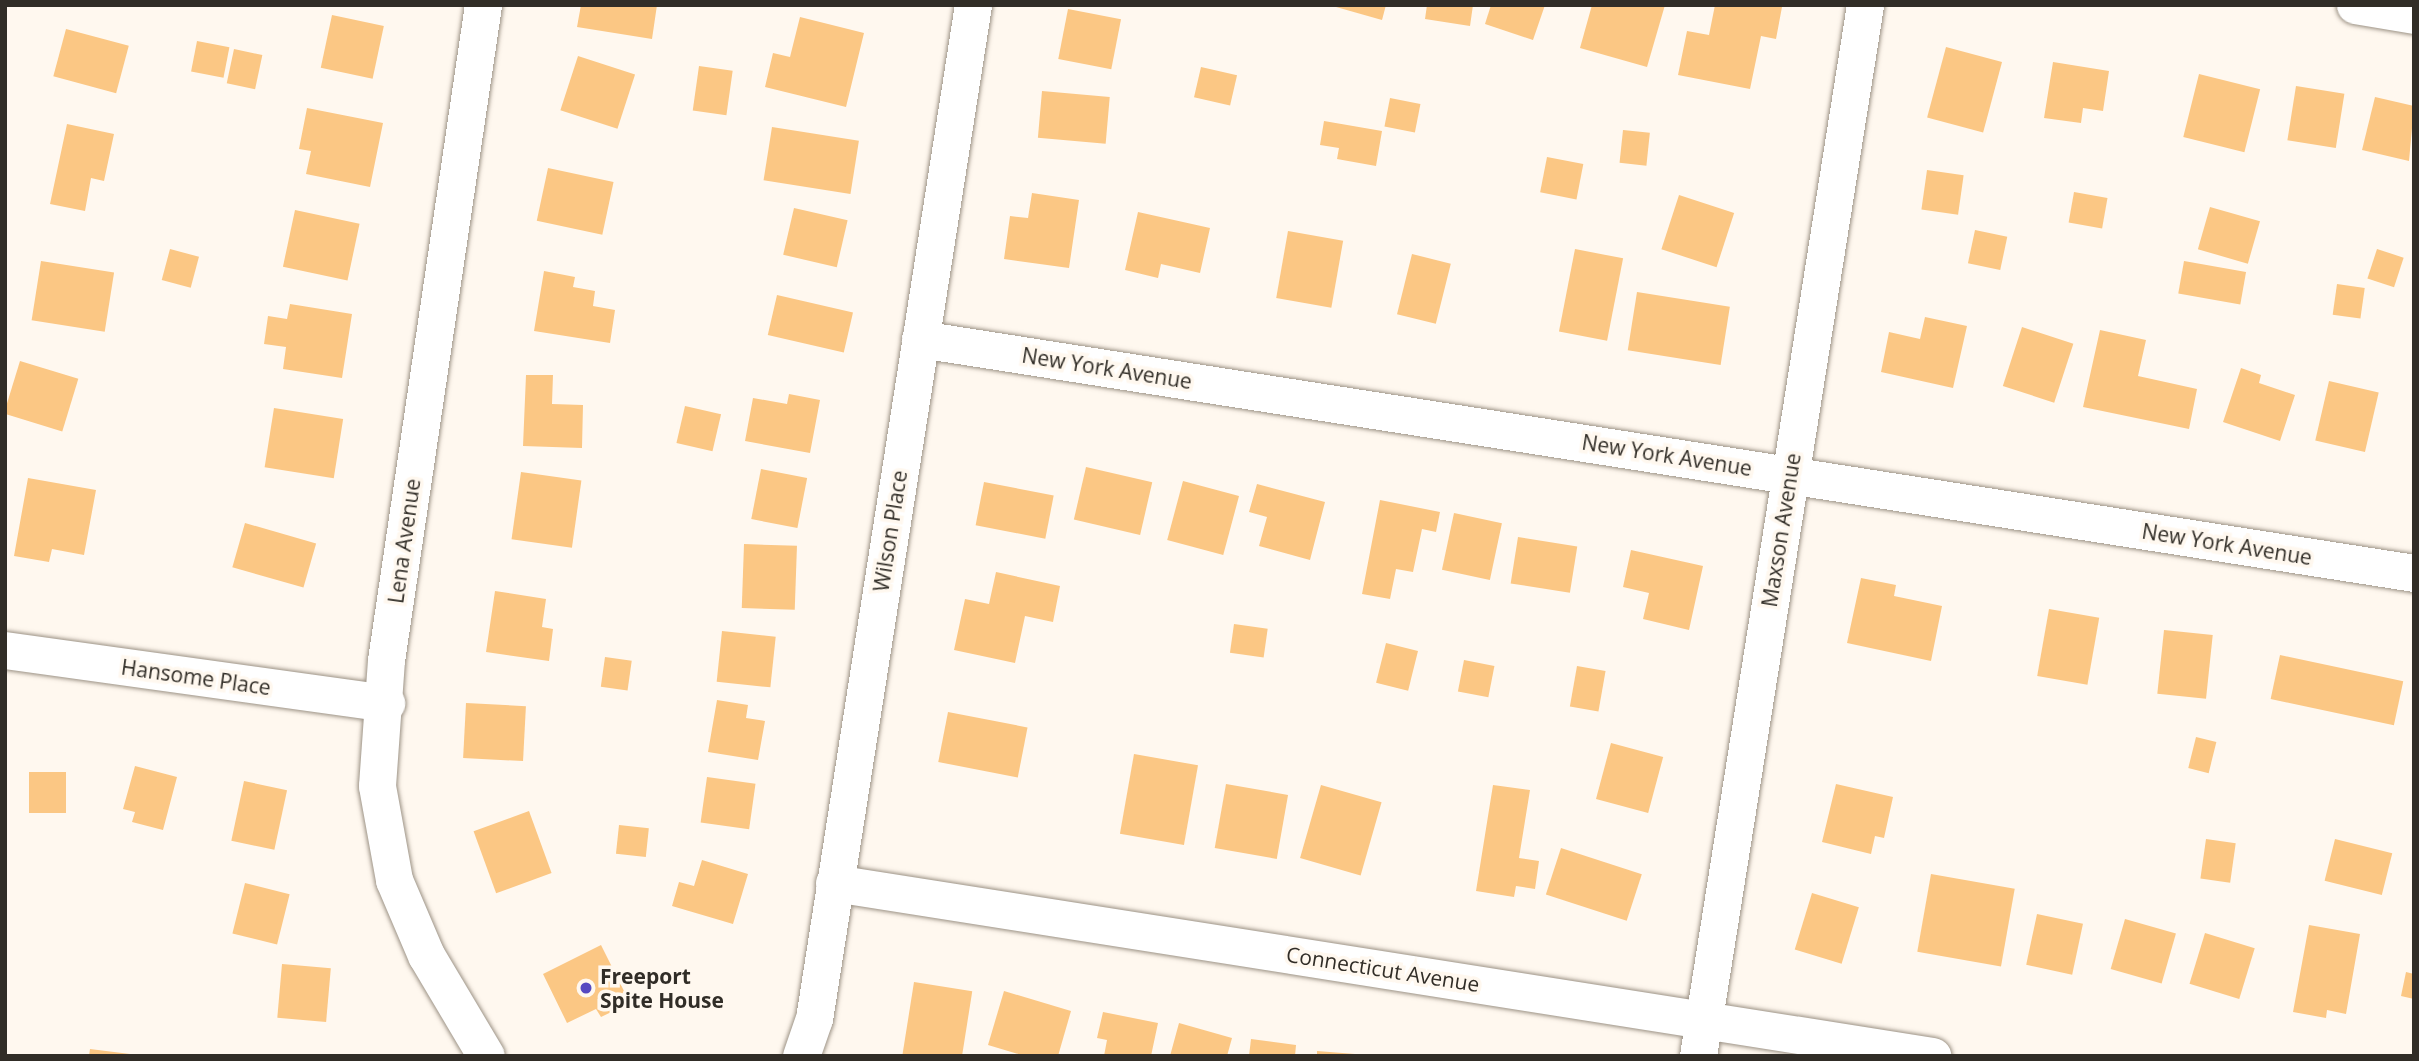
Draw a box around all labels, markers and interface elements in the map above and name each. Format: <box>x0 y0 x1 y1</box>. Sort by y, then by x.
street label: New York Avenue <box>1020 342 1194 394</box>
street label: New York Avenue <box>1580 429 1754 481</box>
street label: Maxson Avenue <box>1756 451 1806 609</box>
street label: Wilson Place <box>868 469 912 593</box>
street label: Lena Avenue <box>383 477 425 605</box>
street label: New York Avenue <box>2140 518 2314 570</box>
street label: Hansome Place <box>120 654 272 700</box>
street label: Connecticut Avenue <box>1285 941 1481 997</box>
place label: Freeport Spite House <box>600 963 724 1013</box>
marker: Freeport Spite House <box>578 980 594 996</box>

